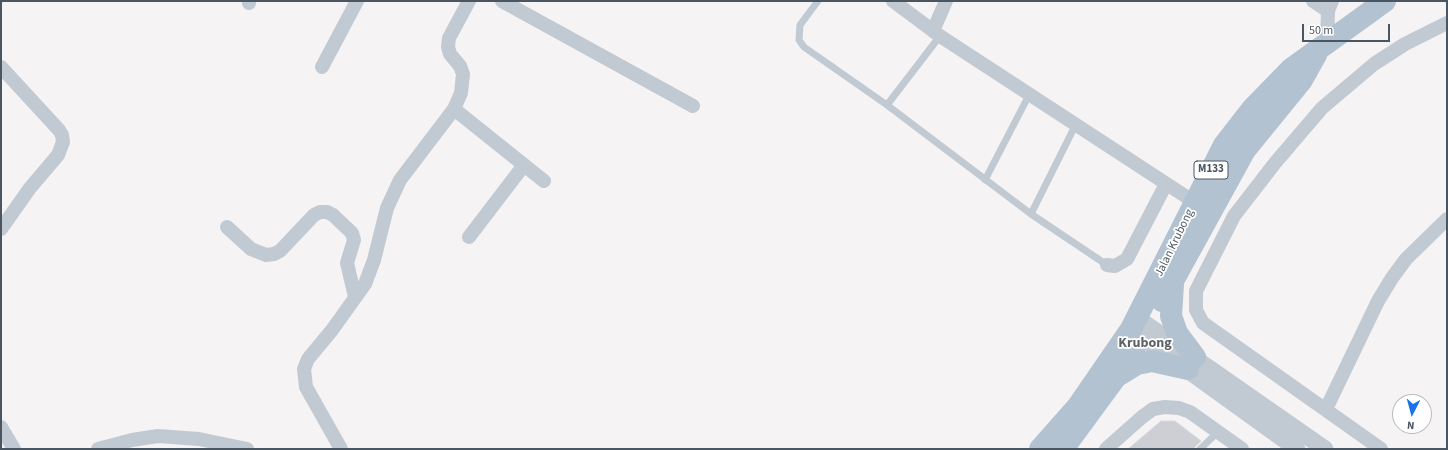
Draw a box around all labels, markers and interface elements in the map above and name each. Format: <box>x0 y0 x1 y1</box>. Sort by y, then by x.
scale bar <box>1304 16 1392 42</box>
text: 50 m <box>1309 22 1333 39</box>
road number: M133 <box>1194 161 1228 179</box>
street label: Jalan Krubong <box>1152 207 1198 279</box>
district label: Krubong <box>1118 336 1172 352</box>
north arrow <box>1392 394 1432 434</box>
text: N <box>1406 418 1415 433</box>

